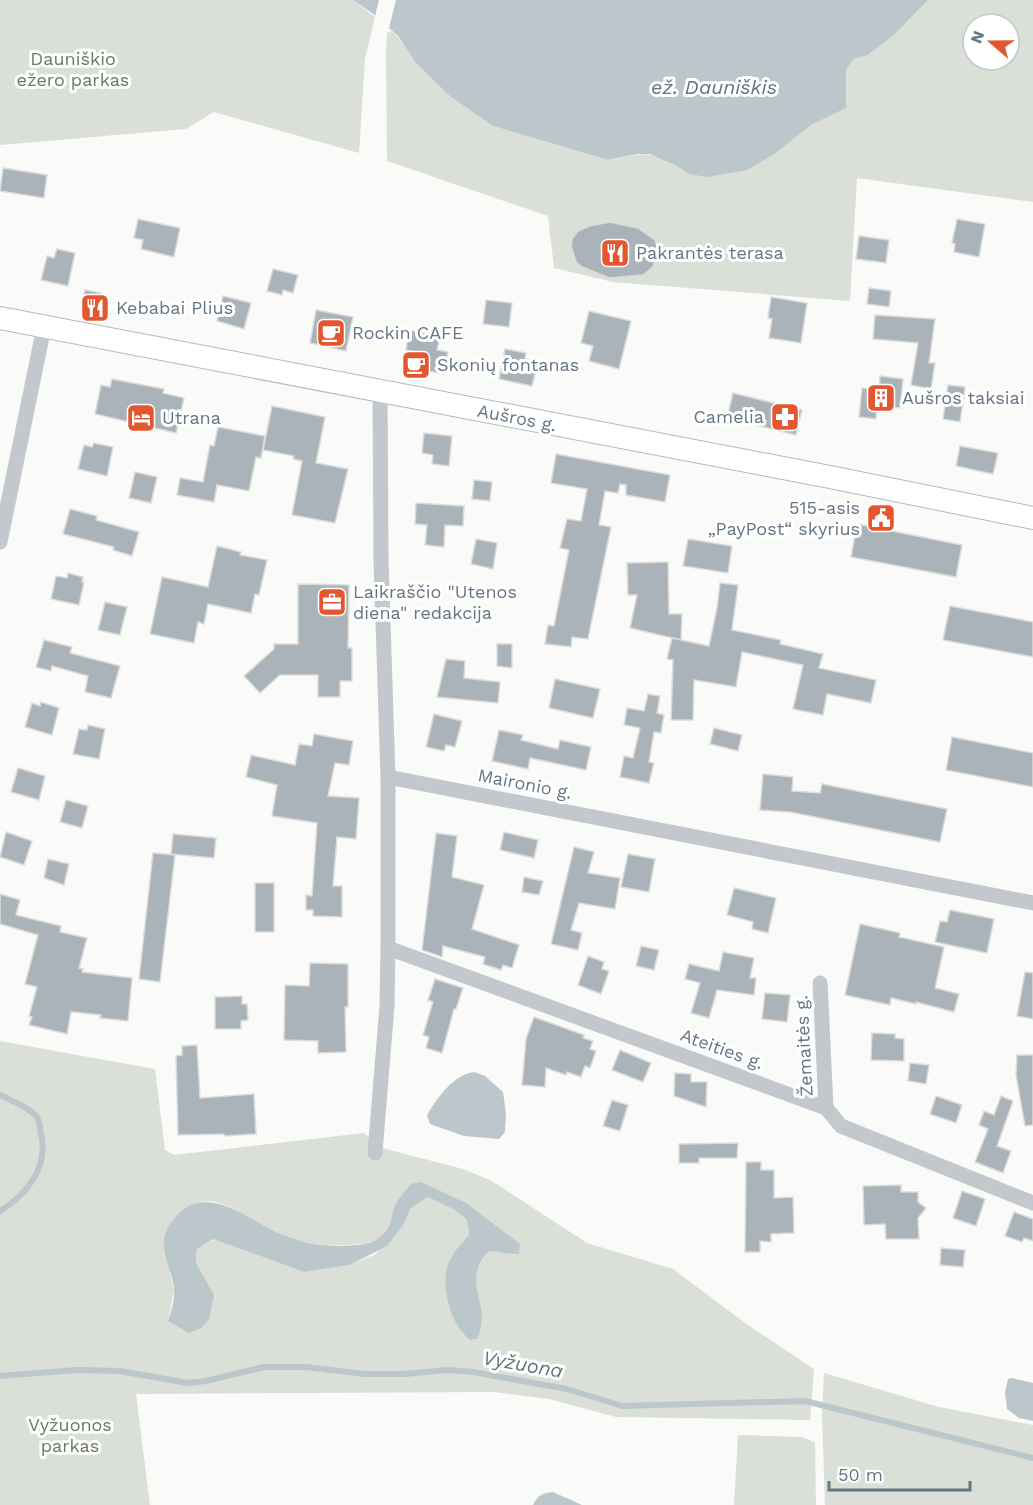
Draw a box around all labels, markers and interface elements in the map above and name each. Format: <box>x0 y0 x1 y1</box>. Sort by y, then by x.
north arrow <box>961 12 1021 72</box>
text: N <box>966 28 988 46</box>
park label: Dauniškio ežero parkas <box>17 48 129 90</box>
water label: ež. Dauniškis <box>651 75 777 99</box>
restaurant icon: Pakrantės terasa <box>599 237 631 269</box>
place label: Pakrantės terasa <box>636 242 784 263</box>
restaurant icon: Kebabai Plius <box>79 292 111 324</box>
place label: Kebabai Plius <box>116 297 233 318</box>
cafe icon: Rockin CAFE <box>315 317 347 349</box>
place label: Rockin CAFE <box>352 322 464 343</box>
cafe icon: Skonių fontanas <box>400 349 432 381</box>
place label: Skonių fontanas <box>437 354 579 375</box>
building icon: Aušros taksiai <box>865 382 897 414</box>
place label: Aušros taksiai <box>902 387 1024 408</box>
street label: Aušros g. <box>476 400 558 435</box>
pharmacy icon: Camelia <box>769 401 801 433</box>
hotel icon: Utrana <box>125 402 157 434</box>
place label: Camelia <box>693 406 764 427</box>
place label: Utrana <box>162 407 221 428</box>
place label: 515-asis „PayPost“ skyrius <box>708 497 860 539</box>
public building icon: 515-asis „PayPost“ skyrius <box>865 502 897 534</box>
place label: Laikraščio "Utenos diena" redakcija <box>353 581 517 623</box>
office icon: Laikraščio "Utenos diena" redakcija <box>316 586 348 618</box>
street label: Maironio g. <box>476 764 574 803</box>
street label: Žemaitės g. <box>790 995 817 1097</box>
street label: Ateities g. <box>678 1024 766 1073</box>
water label: Vyžuona <box>481 1345 565 1383</box>
park label: Vyžuonos parkas <box>28 1414 112 1456</box>
scale bar <box>829 1454 970 1492</box>
text: 50 m <box>838 1464 883 1485</box>

